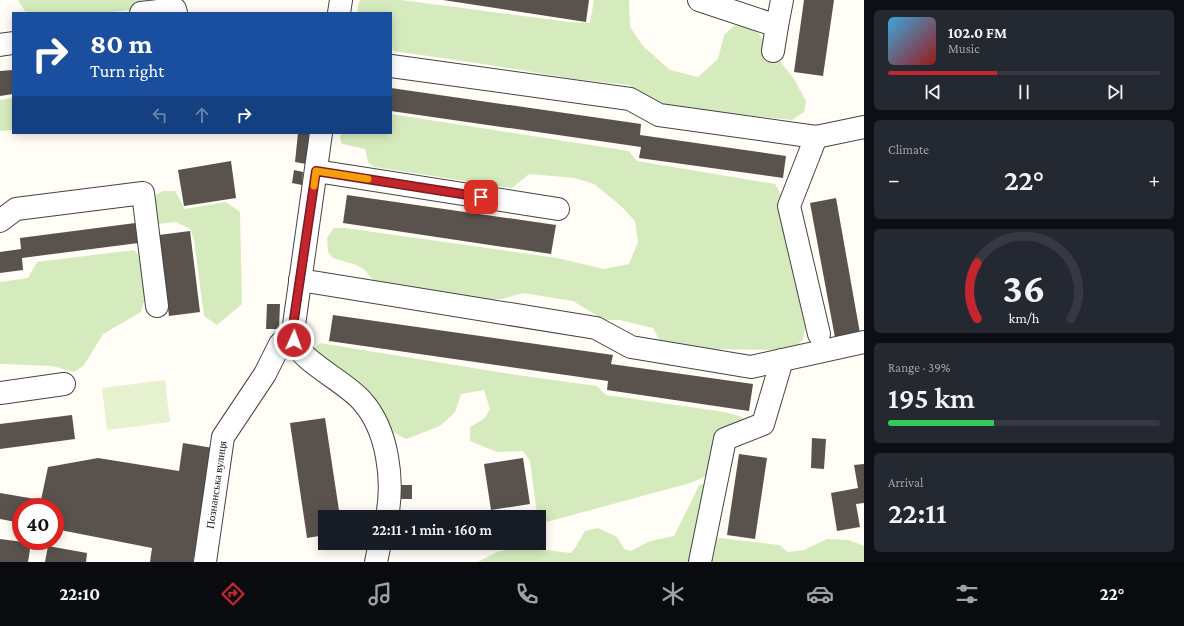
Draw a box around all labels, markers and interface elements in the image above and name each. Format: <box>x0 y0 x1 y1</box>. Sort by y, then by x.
text: 102.0 FM <box>948 25 1007 41</box>
icon: right <box>24 28 76 80</box>
text: 80 m <box>90 28 152 59</box>
text: Music <box>948 41 980 56</box>
text: Turn right <box>90 61 164 81</box>
icon: previous <box>922 81 944 103</box>
icon: pause <box>1013 81 1035 103</box>
icon: next <box>1104 81 1126 103</box>
icon: left <box>149 104 171 126</box>
icon: ahead <box>191 104 213 126</box>
icon: right <box>233 104 255 126</box>
text: Climate <box>888 142 929 157</box>
text: 22° <box>1004 163 1044 196</box>
text: − <box>888 167 900 192</box>
text: + <box>1148 167 1160 192</box>
pin <box>464 180 498 214</box>
icon: arrive <box>470 186 492 208</box>
text: 36 <box>1002 265 1046 311</box>
text: km/h <box>1009 310 1040 326</box>
position arrow <box>273 319 315 361</box>
text: Range · 39% <box>888 360 950 375</box>
text: 195 km <box>888 381 975 414</box>
street label: Познанська вулиця <box>204 440 228 530</box>
text: Arrival <box>888 475 923 490</box>
text: 22:11 <box>888 496 947 529</box>
speed limit sign: 40 <box>12 498 64 550</box>
text: 22:11 · 1 min · 160 m <box>372 522 492 538</box>
icon: directions <box>219 580 247 608</box>
icon: music <box>366 580 394 608</box>
icon: phone <box>513 580 541 608</box>
icon: climate <box>659 580 687 608</box>
icon: car <box>806 580 834 608</box>
icon: filters <box>953 580 981 608</box>
text: 22:10 <box>59 584 100 604</box>
text: 22° <box>1100 584 1125 604</box>

